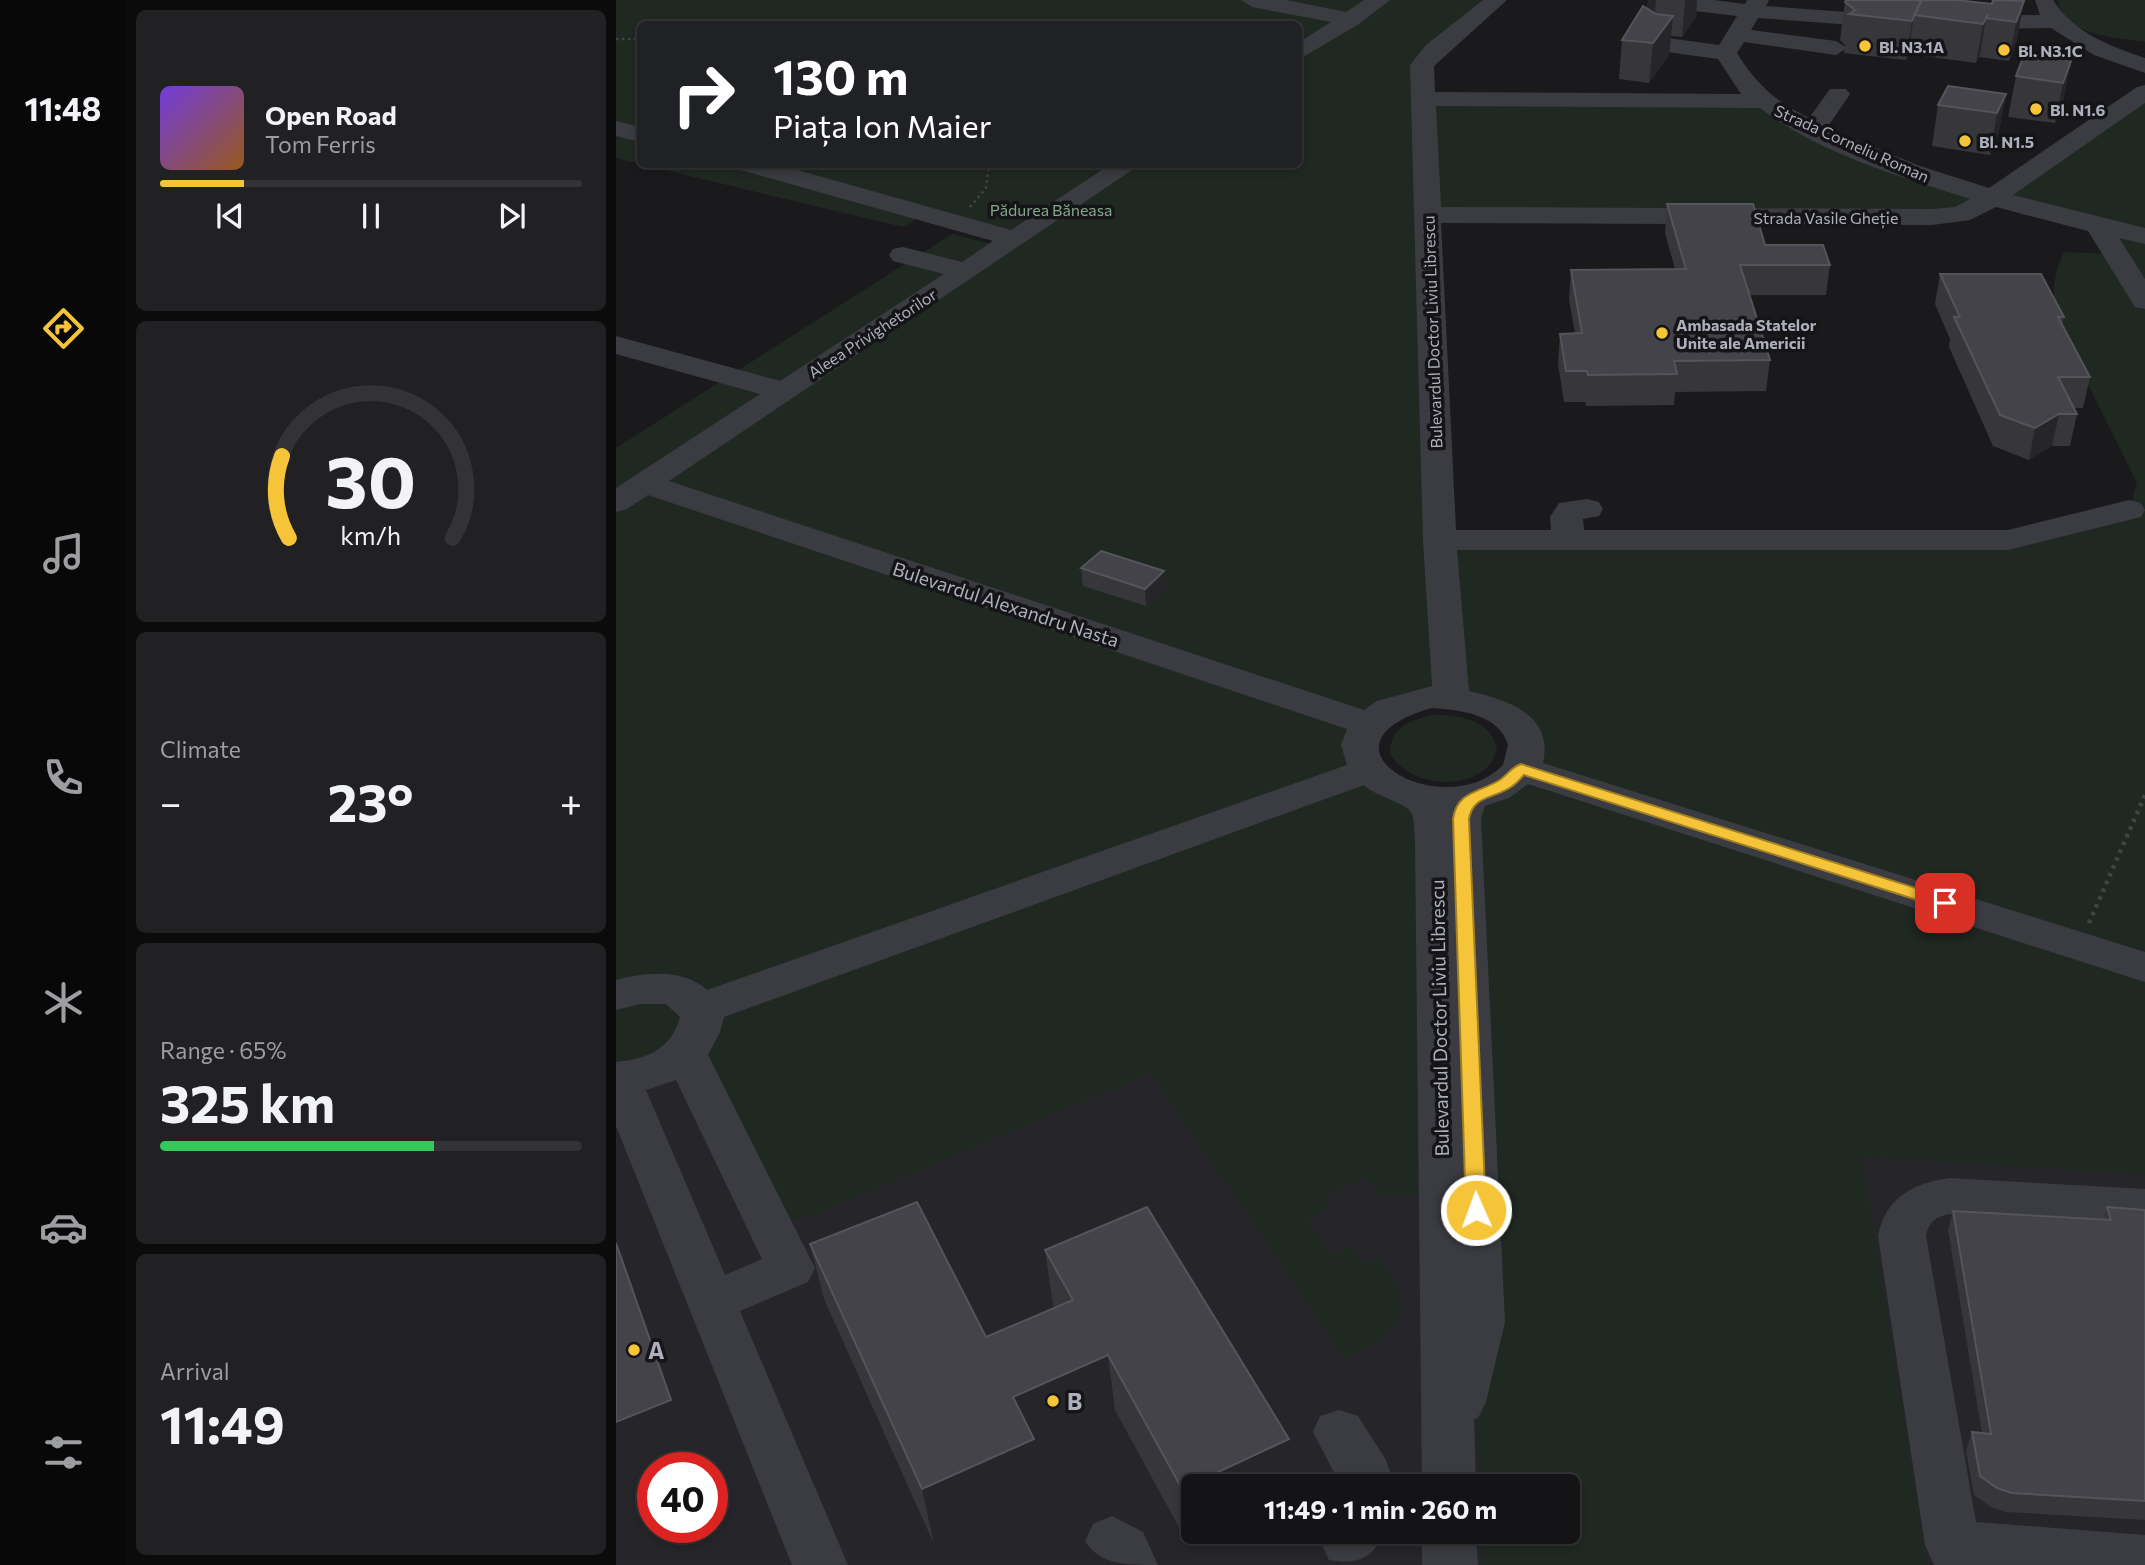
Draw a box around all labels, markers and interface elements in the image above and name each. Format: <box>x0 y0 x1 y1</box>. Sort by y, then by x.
place label: Bl. N3.1A <box>1879 37 1945 56</box>
marker: Bl. N3.1A <box>1857 38 1873 54</box>
place label: Bl. N3.1C <box>2018 41 2083 60</box>
marker: Bl. N3.1C <box>1996 42 2012 58</box>
text: 130 m <box>773 45 908 105</box>
icon: right <box>658 49 749 140</box>
text: 11:48 <box>25 88 101 128</box>
text: Open Road <box>265 99 397 130</box>
street label: Strada Corneliu Roman <box>1772 100 1932 186</box>
place label: Bl. N1.6 <box>2050 100 2105 119</box>
marker: Bl. N1.6 <box>2028 101 2044 117</box>
text: Piața Ion Maier <box>773 105 992 145</box>
text: Tom Ferris <box>265 130 376 158</box>
place label: Bl. N1.5 <box>1979 132 2034 151</box>
marker: Bl. N1.5 <box>1957 133 1973 149</box>
icon: previous <box>211 197 249 235</box>
icon: pause <box>352 197 390 235</box>
icon: next <box>493 197 531 235</box>
park label: Pădurea Băneasa <box>990 200 1112 219</box>
street label: Strada Vasile Gheție <box>1754 208 1898 229</box>
street label: Bulevardul Doctor Liviu Librescu <box>1418 215 1446 449</box>
street label: Aleea Privighetorilor <box>804 284 940 382</box>
icon: directions <box>39 304 88 353</box>
place label: Ambasada Statelor Unite ale Americii <box>1676 315 1817 352</box>
marker: Ambasada Statelor Unite ale Americii <box>1654 325 1670 341</box>
text: 30 <box>326 434 416 523</box>
text: km/h <box>341 519 401 549</box>
icon: music <box>39 529 88 578</box>
street label: Bulevardul Alexandru Nasta <box>890 557 1122 651</box>
text: Climate <box>160 735 241 763</box>
icon: phone <box>39 753 88 802</box>
text: 23° <box>328 769 414 833</box>
text: − <box>160 778 182 825</box>
text: + <box>560 778 582 825</box>
pin <box>1915 873 1975 933</box>
street label: Bulevardul Doctor Liviu Librescu <box>1425 879 1453 1157</box>
icon: arrive <box>1926 884 1964 922</box>
icon: climate <box>39 978 88 1027</box>
text: Range · 65% <box>160 1036 287 1064</box>
text: 325 km <box>160 1070 335 1134</box>
position arrow <box>1439 1173 1513 1247</box>
icon: car <box>39 1203 88 1252</box>
place label: A <box>648 1336 665 1364</box>
marker: A <box>626 1342 642 1358</box>
text: Arrival <box>160 1357 230 1385</box>
place label: B <box>1067 1387 1082 1415</box>
text: 11:49 <box>160 1391 285 1455</box>
marker: B <box>1045 1393 1061 1409</box>
icon: filters <box>39 1428 88 1477</box>
speed limit sign: 40 <box>637 1452 728 1543</box>
text: 11:49 · 1 min · 260 m <box>1264 1493 1497 1524</box>

